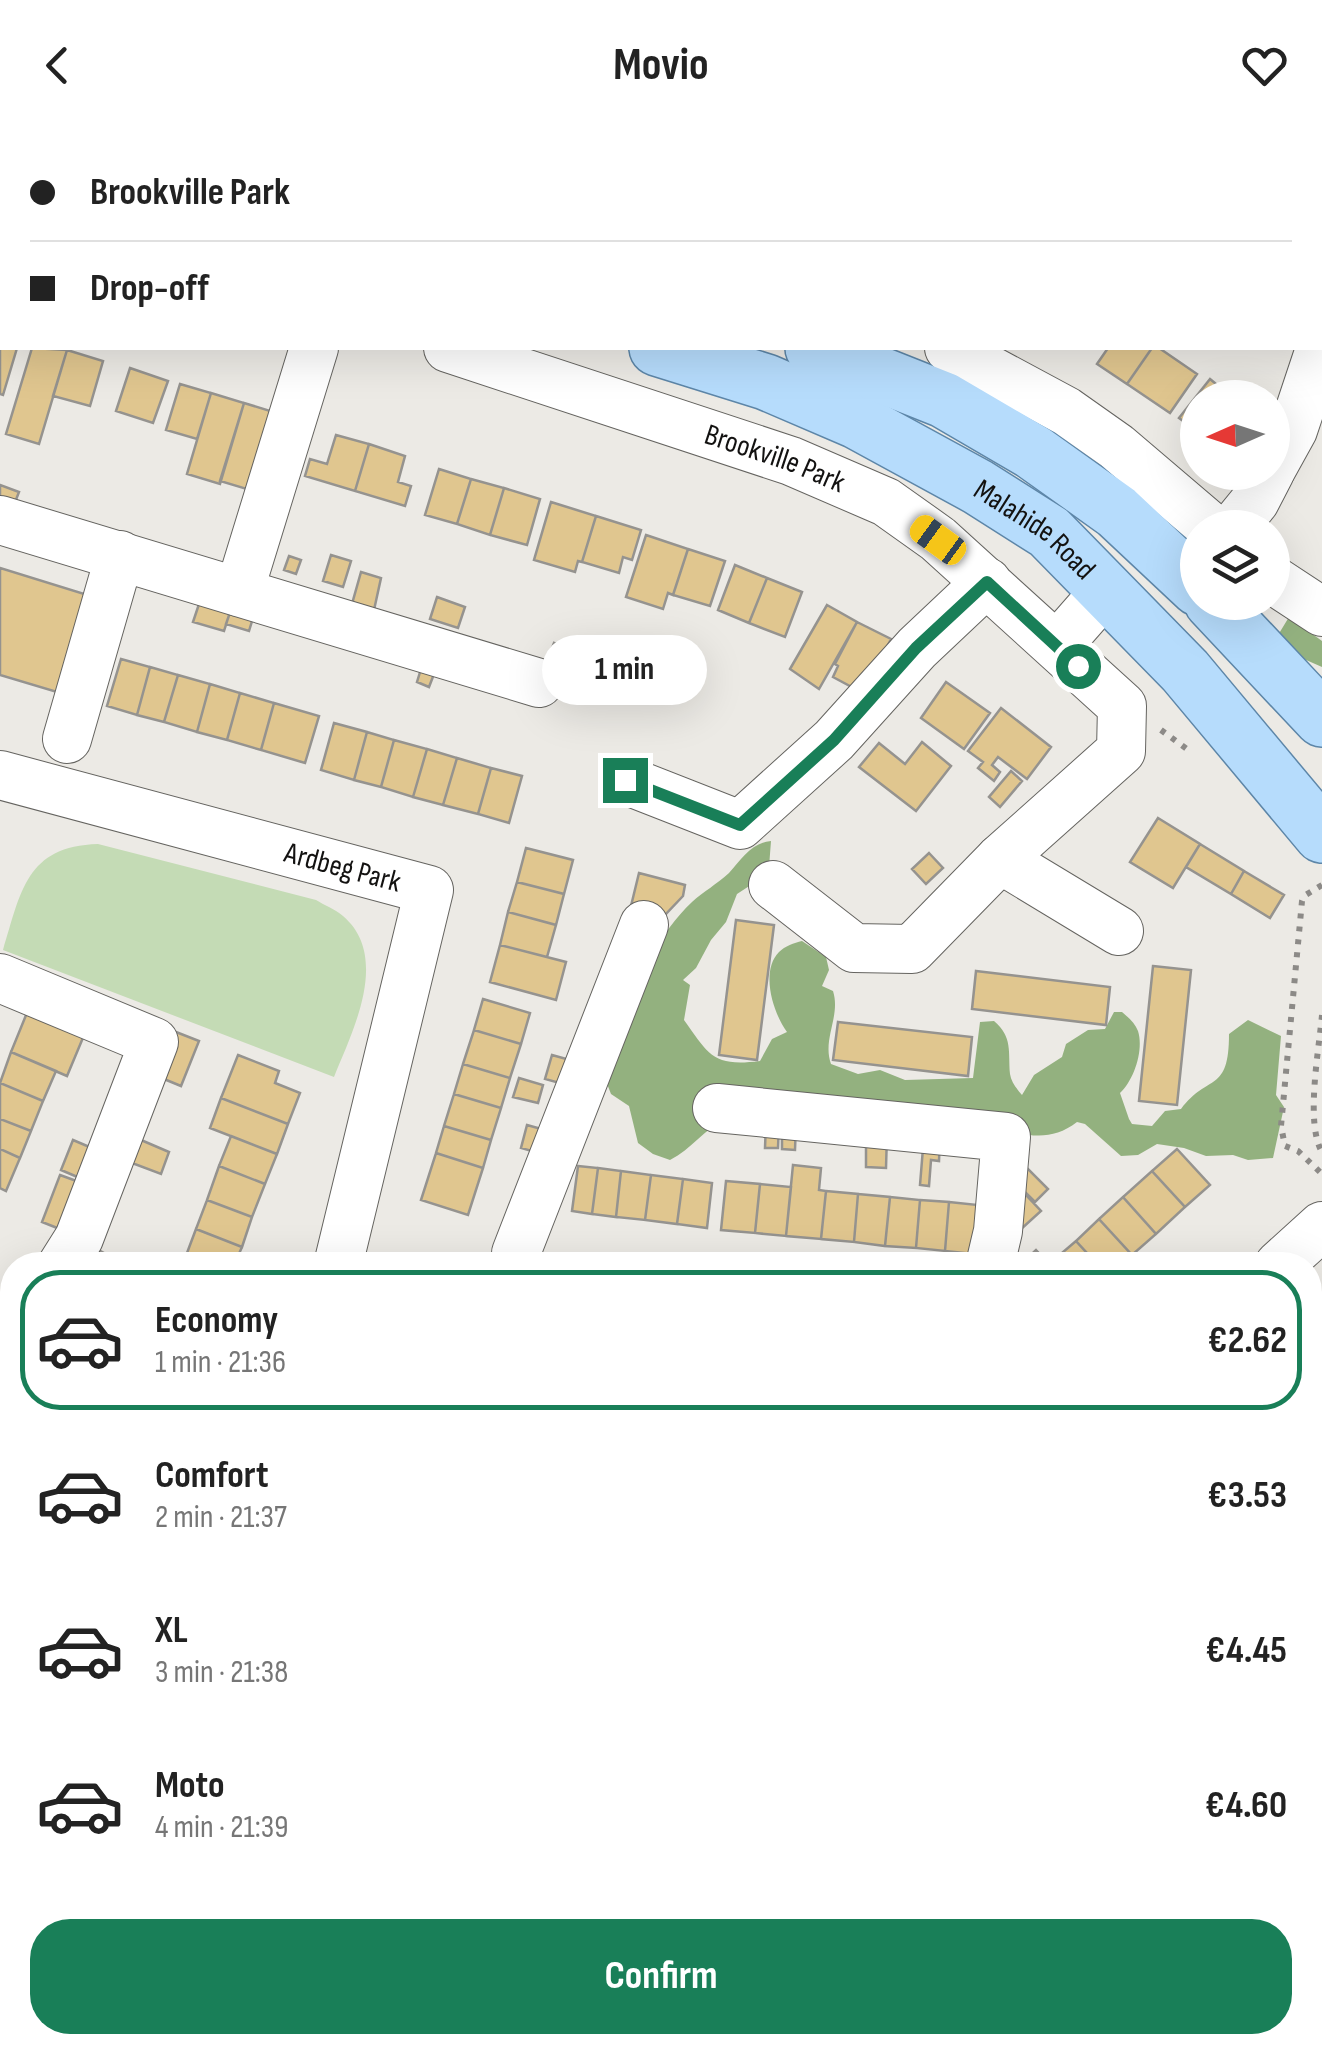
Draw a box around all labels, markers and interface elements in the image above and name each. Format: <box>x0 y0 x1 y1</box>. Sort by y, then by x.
icon: back <box>30 38 85 93</box>
text: Movio <box>613 38 709 93</box>
icon: heart <box>1237 38 1292 93</box>
text: Brookville Park <box>90 170 290 215</box>
text: Drop-off <box>90 266 209 311</box>
north arrow <box>1180 380 1290 490</box>
map controls <box>1180 380 1290 620</box>
street label: Brookville Park <box>700 417 851 501</box>
street label: Malahide Road <box>967 472 1102 588</box>
car <box>905 510 971 570</box>
button: layers <box>1180 510 1290 620</box>
callout: 1 min <box>542 635 708 705</box>
route start <box>1056 644 1101 689</box>
text: 1 min <box>595 650 654 689</box>
route end <box>603 758 648 803</box>
street label: Ardbeg Park <box>279 835 405 901</box>
icon: car <box>35 1295 125 1385</box>
text: Economy <box>155 1298 278 1343</box>
text: €2.62 <box>1208 1318 1287 1363</box>
text: 1 min · 21:36 <box>155 1343 286 1382</box>
icon: car <box>35 1450 125 1540</box>
text: Comfort <box>155 1453 269 1498</box>
text: €3.53 <box>1208 1473 1287 1518</box>
text: 2 min · 21:37 <box>155 1498 287 1537</box>
icon: car <box>35 1605 125 1695</box>
text: XL <box>155 1608 188 1653</box>
text: €4.45 <box>1206 1628 1287 1673</box>
text: 3 min · 21:38 <box>155 1653 288 1692</box>
icon: car <box>35 1760 125 1850</box>
text: Moto <box>155 1763 225 1808</box>
text: €4.60 <box>1205 1783 1287 1828</box>
text: 4 min · 21:39 <box>155 1808 288 1847</box>
button: Confirm <box>30 1919 1292 2034</box>

